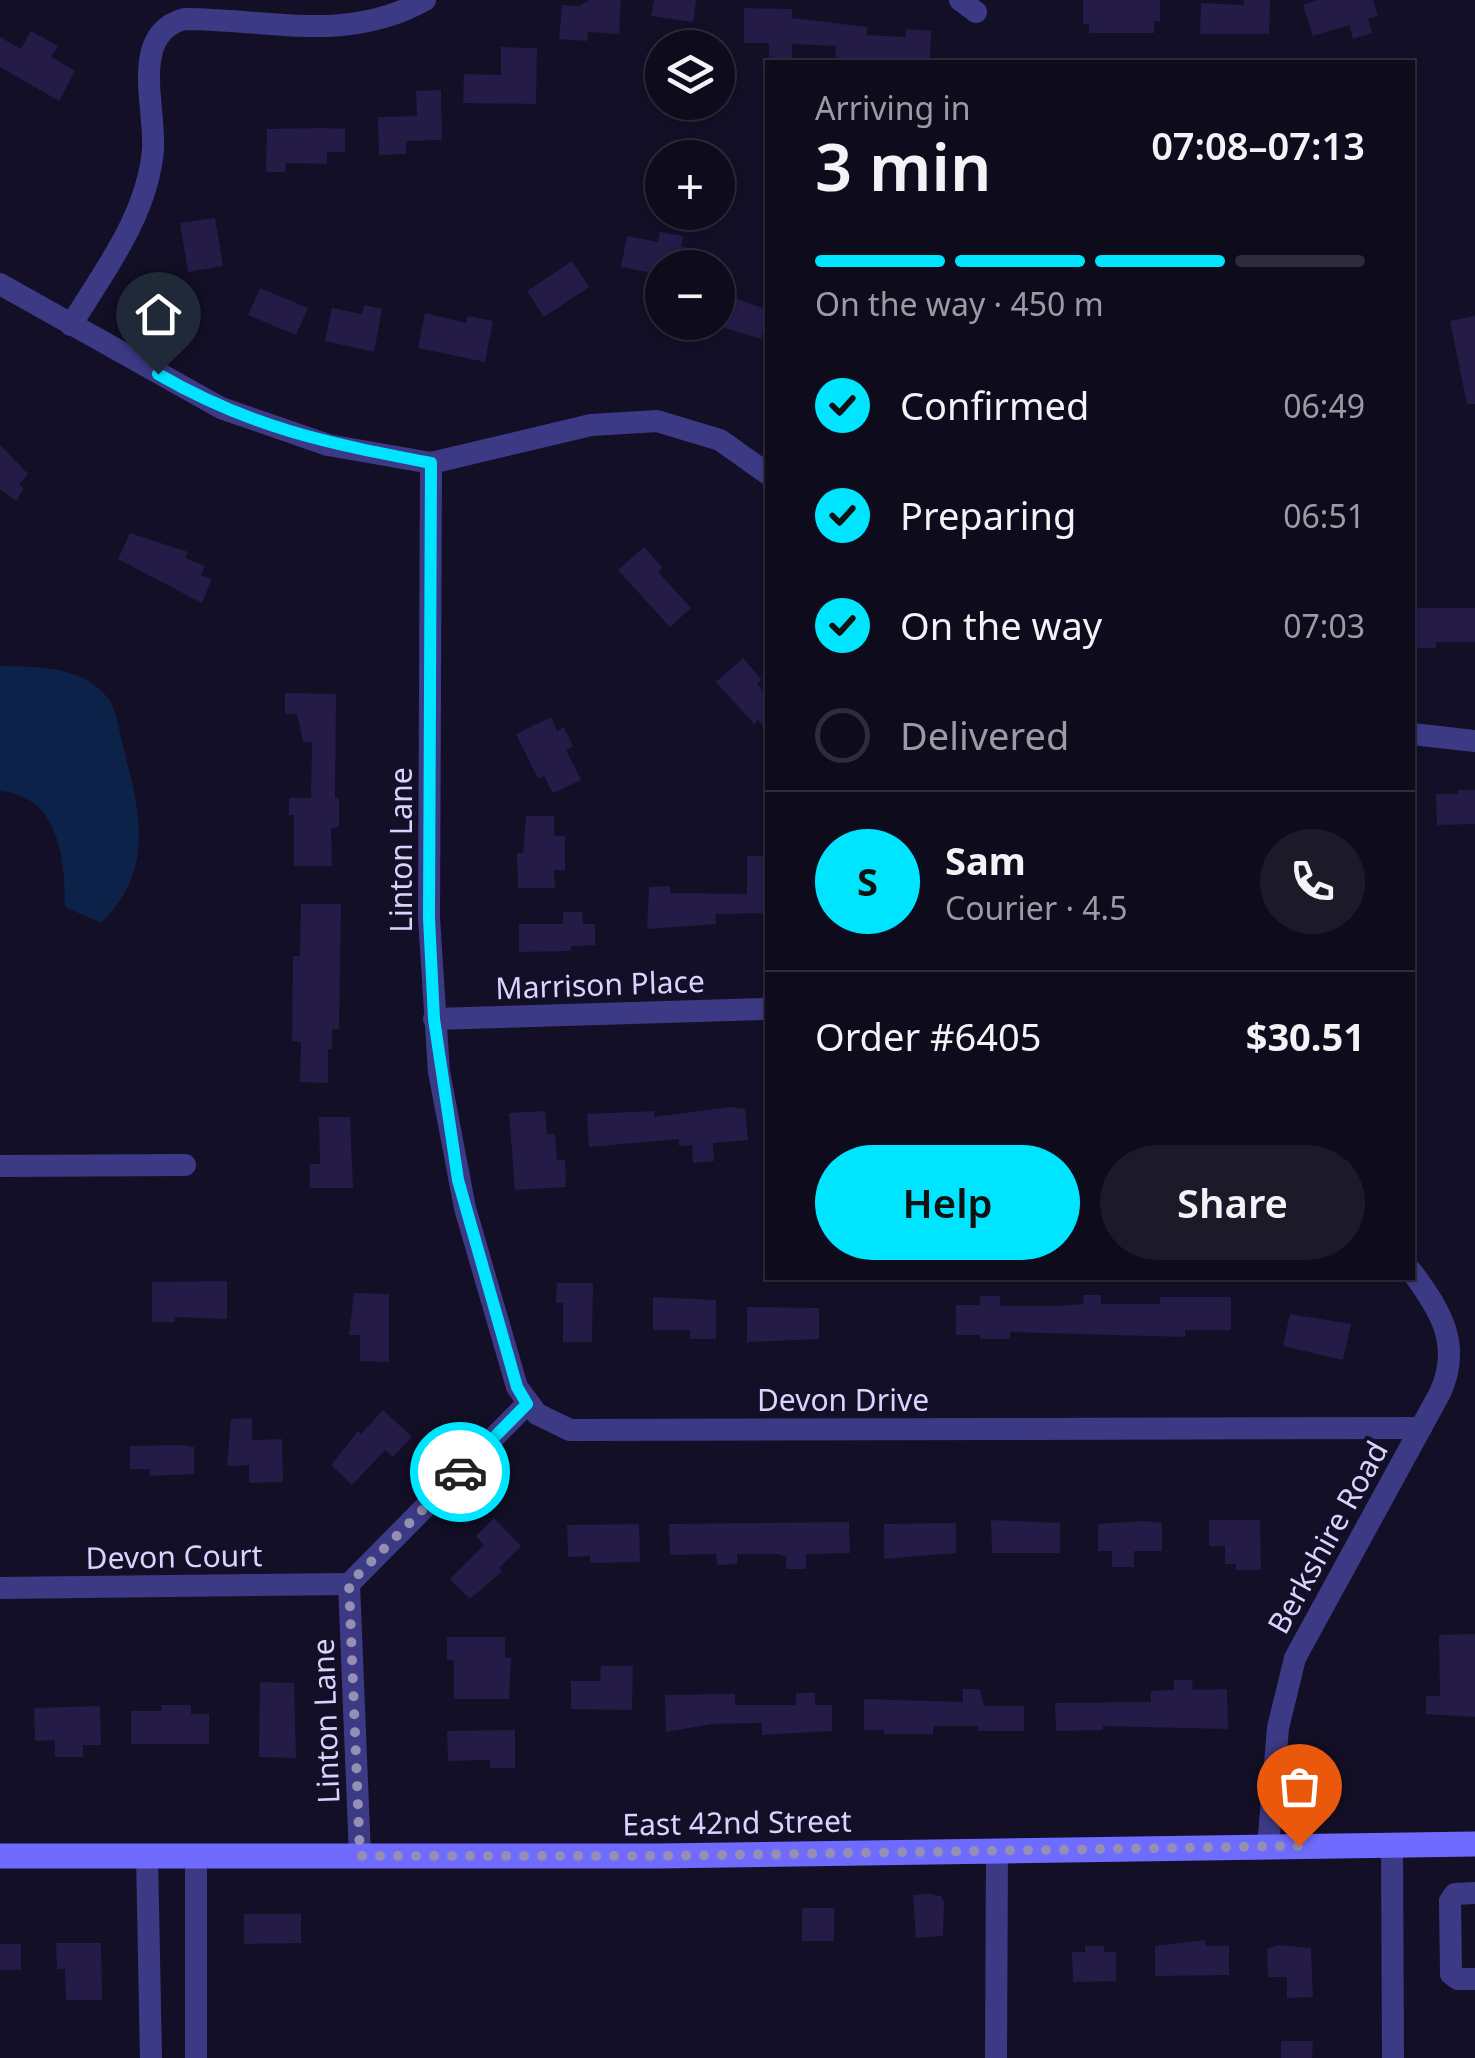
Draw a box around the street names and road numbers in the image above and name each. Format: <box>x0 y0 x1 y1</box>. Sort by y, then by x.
street label: Linton Lane <box>380 767 421 933</box>
street label: Marrison Place <box>495 960 705 1008</box>
street label: Devon Drive <box>757 1379 929 1420</box>
street label: Berkshire Road <box>1257 1433 1397 1641</box>
street label: Devon Court <box>85 1534 263 1578</box>
street label: Linton Lane <box>302 1638 348 1804</box>
street label: East 42nd Street <box>622 1799 852 1844</box>

